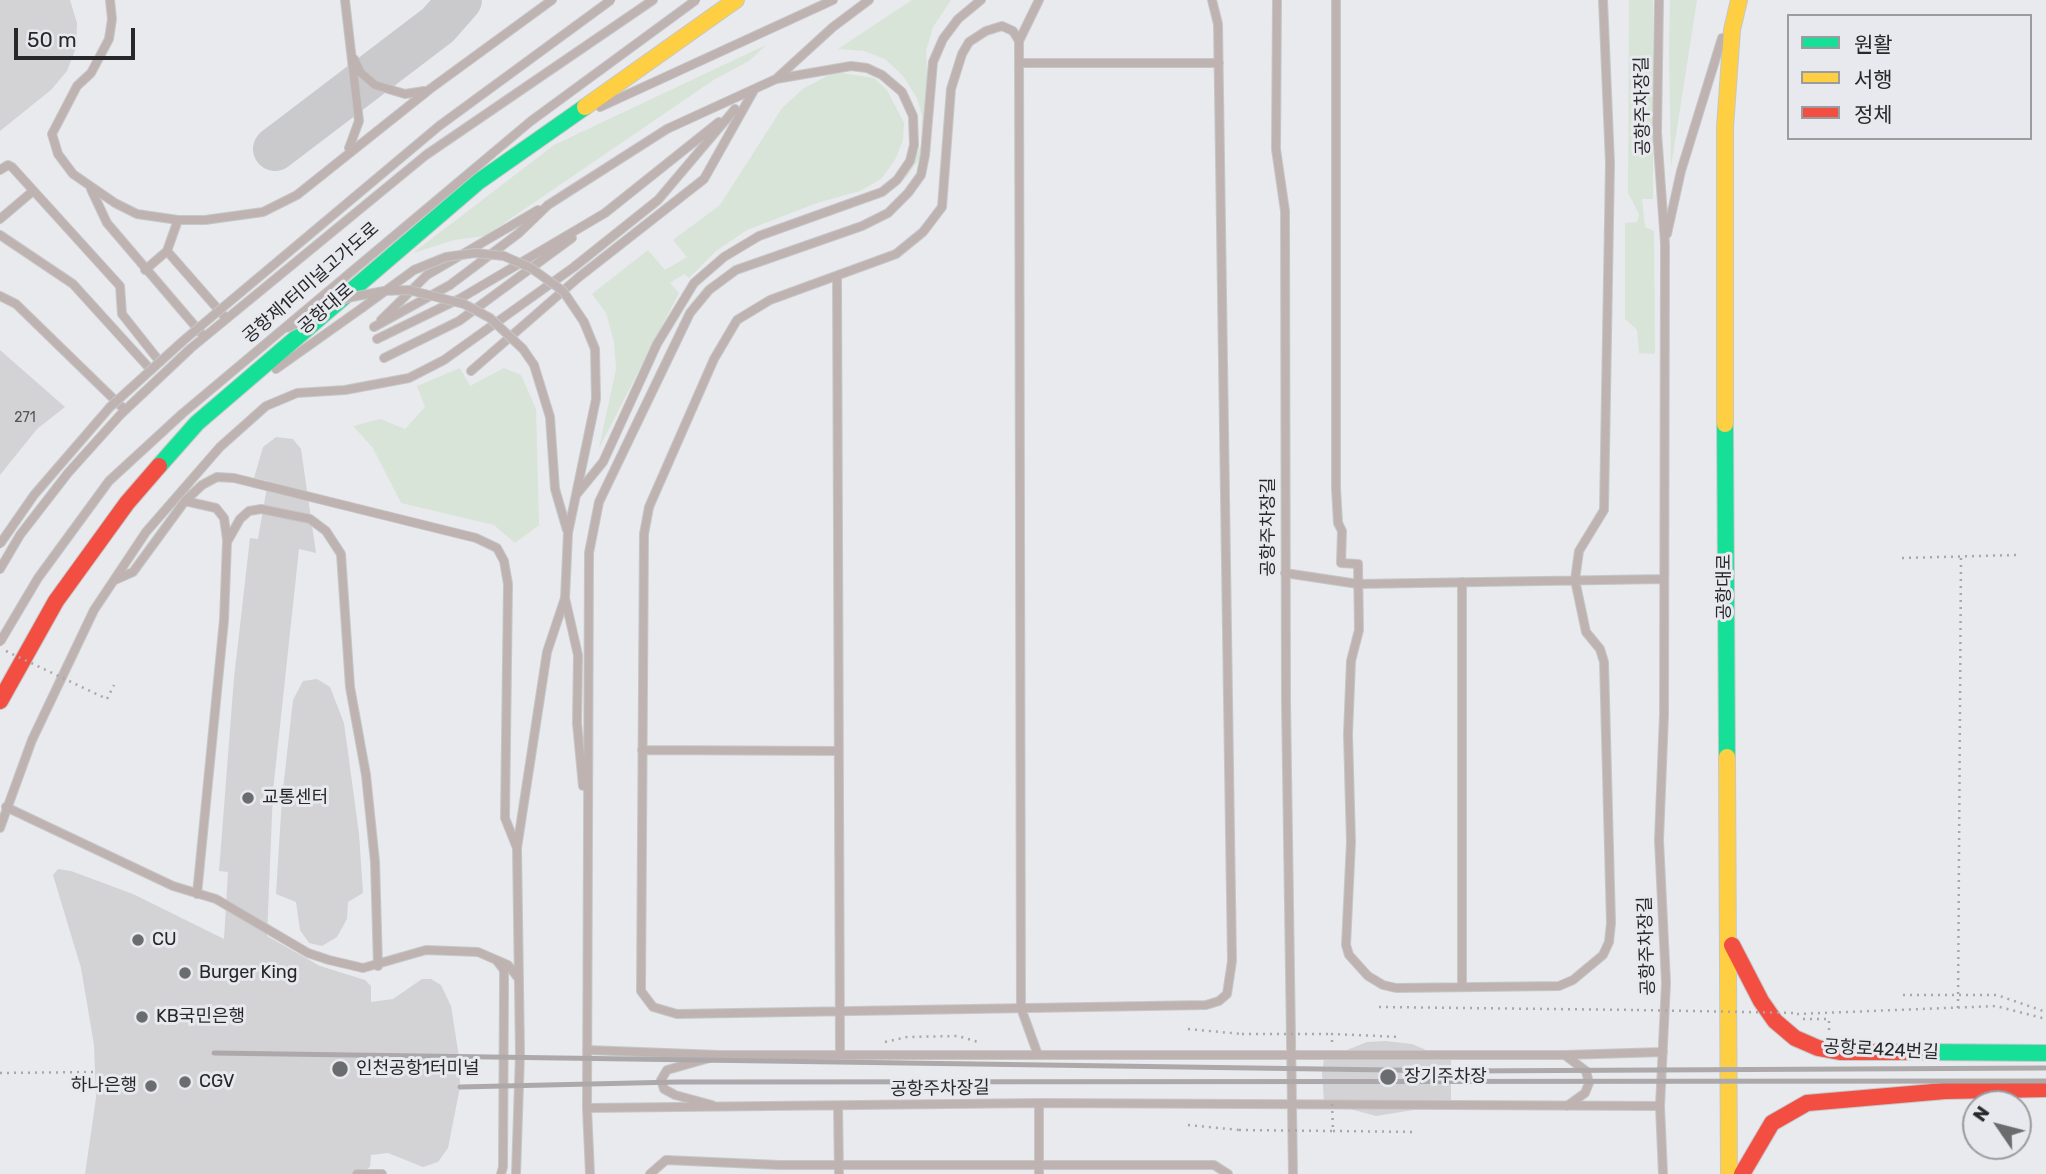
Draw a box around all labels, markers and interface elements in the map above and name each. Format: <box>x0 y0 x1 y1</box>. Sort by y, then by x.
scale bar <box>18 14 138 58</box>
legend <box>1787 14 2032 140</box>
text: 50 m <box>27 27 77 52</box>
text: 원활 <box>1854 32 1893 57</box>
street label: 공항주차장길 <box>1631 56 1655 156</box>
text: 서행 <box>1854 67 1893 92</box>
text: 정체 <box>1854 102 1893 127</box>
street label: 공항제1터미널고가도로 <box>239 218 383 348</box>
street label: 공항대로 <box>294 279 358 339</box>
house number: 271 <box>14 410 36 426</box>
street label: 공항주차장길 <box>1258 477 1280 577</box>
street label: 공항대로 <box>1714 554 1736 620</box>
place label: 교통센터 <box>262 787 328 809</box>
marker: 교통센터 <box>240 790 256 806</box>
street label: 공항주차장길 <box>1634 896 1660 996</box>
place label: CU <box>152 929 177 951</box>
marker: CU <box>130 932 146 948</box>
place label: Burger King <box>199 962 297 984</box>
marker: Burger King <box>177 965 193 981</box>
place label: KB국민은행 <box>156 1006 245 1028</box>
marker: KB국민은행 <box>134 1009 150 1025</box>
street label: 공항로424번길 <box>1823 1036 1939 1064</box>
place label: 인천공항1터미널 <box>356 1058 480 1080</box>
marker: 인천공항1터미널 <box>330 1059 350 1079</box>
place label: 장기주차장 <box>1404 1066 1487 1088</box>
marker: 장기주차장 <box>1378 1067 1398 1087</box>
place label: CGV <box>199 1071 235 1093</box>
marker: CGV <box>177 1074 193 1090</box>
place label: 하나은행 <box>71 1075 137 1097</box>
street label: 공항주차장길 <box>890 1077 990 1101</box>
marker: 하나은행 <box>143 1078 159 1094</box>
north arrow <box>1962 1090 2032 1160</box>
text: N <box>1968 1102 1994 1126</box>

